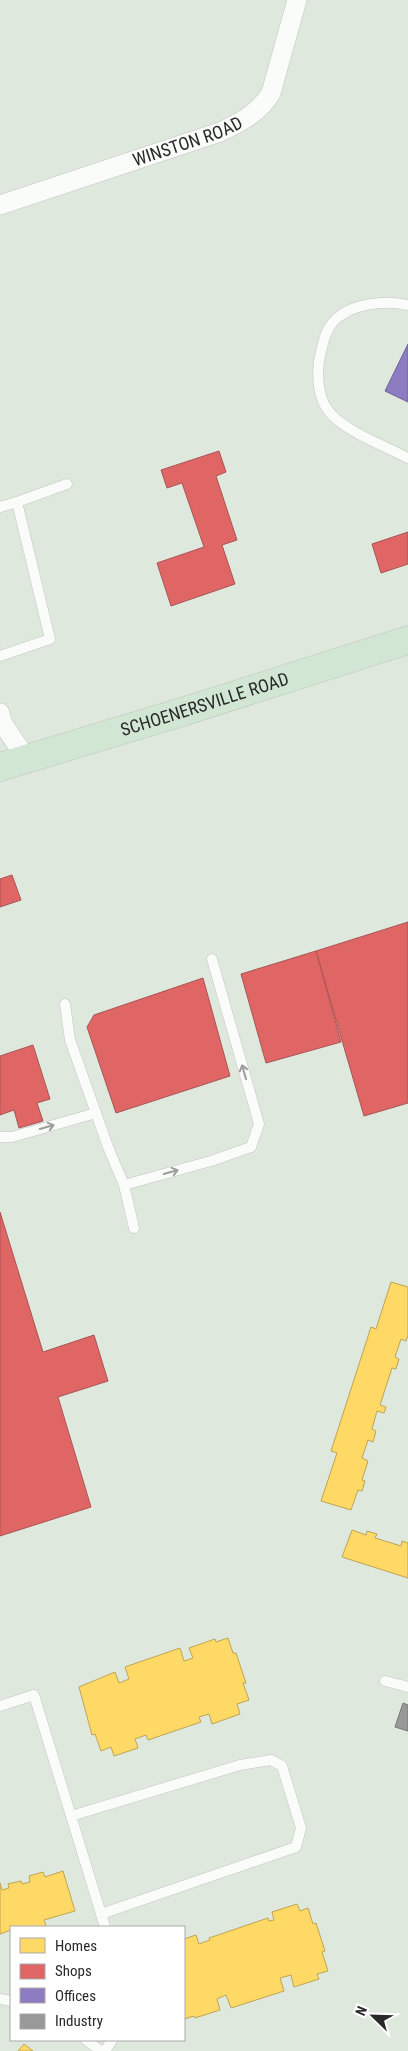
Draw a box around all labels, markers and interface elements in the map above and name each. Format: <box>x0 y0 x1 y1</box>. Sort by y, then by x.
street label: WINSTON ROAD <box>130 112 246 170</box>
street label: SCHOENERSVILLE ROAD <box>118 668 291 740</box>
one-way arrow <box>239 1064 249 1080</box>
one-way arrow <box>39 1122 55 1131</box>
one-way arrow <box>162 1167 178 1177</box>
legend <box>10 1926 185 2041</box>
text: Homes <box>55 1937 97 1955</box>
text: Shops <box>55 1962 92 1980</box>
text: Offices <box>55 1987 96 2005</box>
north arrow <box>348 1991 398 2041</box>
text: N <box>352 2004 370 2018</box>
text: Industry <box>55 2012 103 2030</box>

